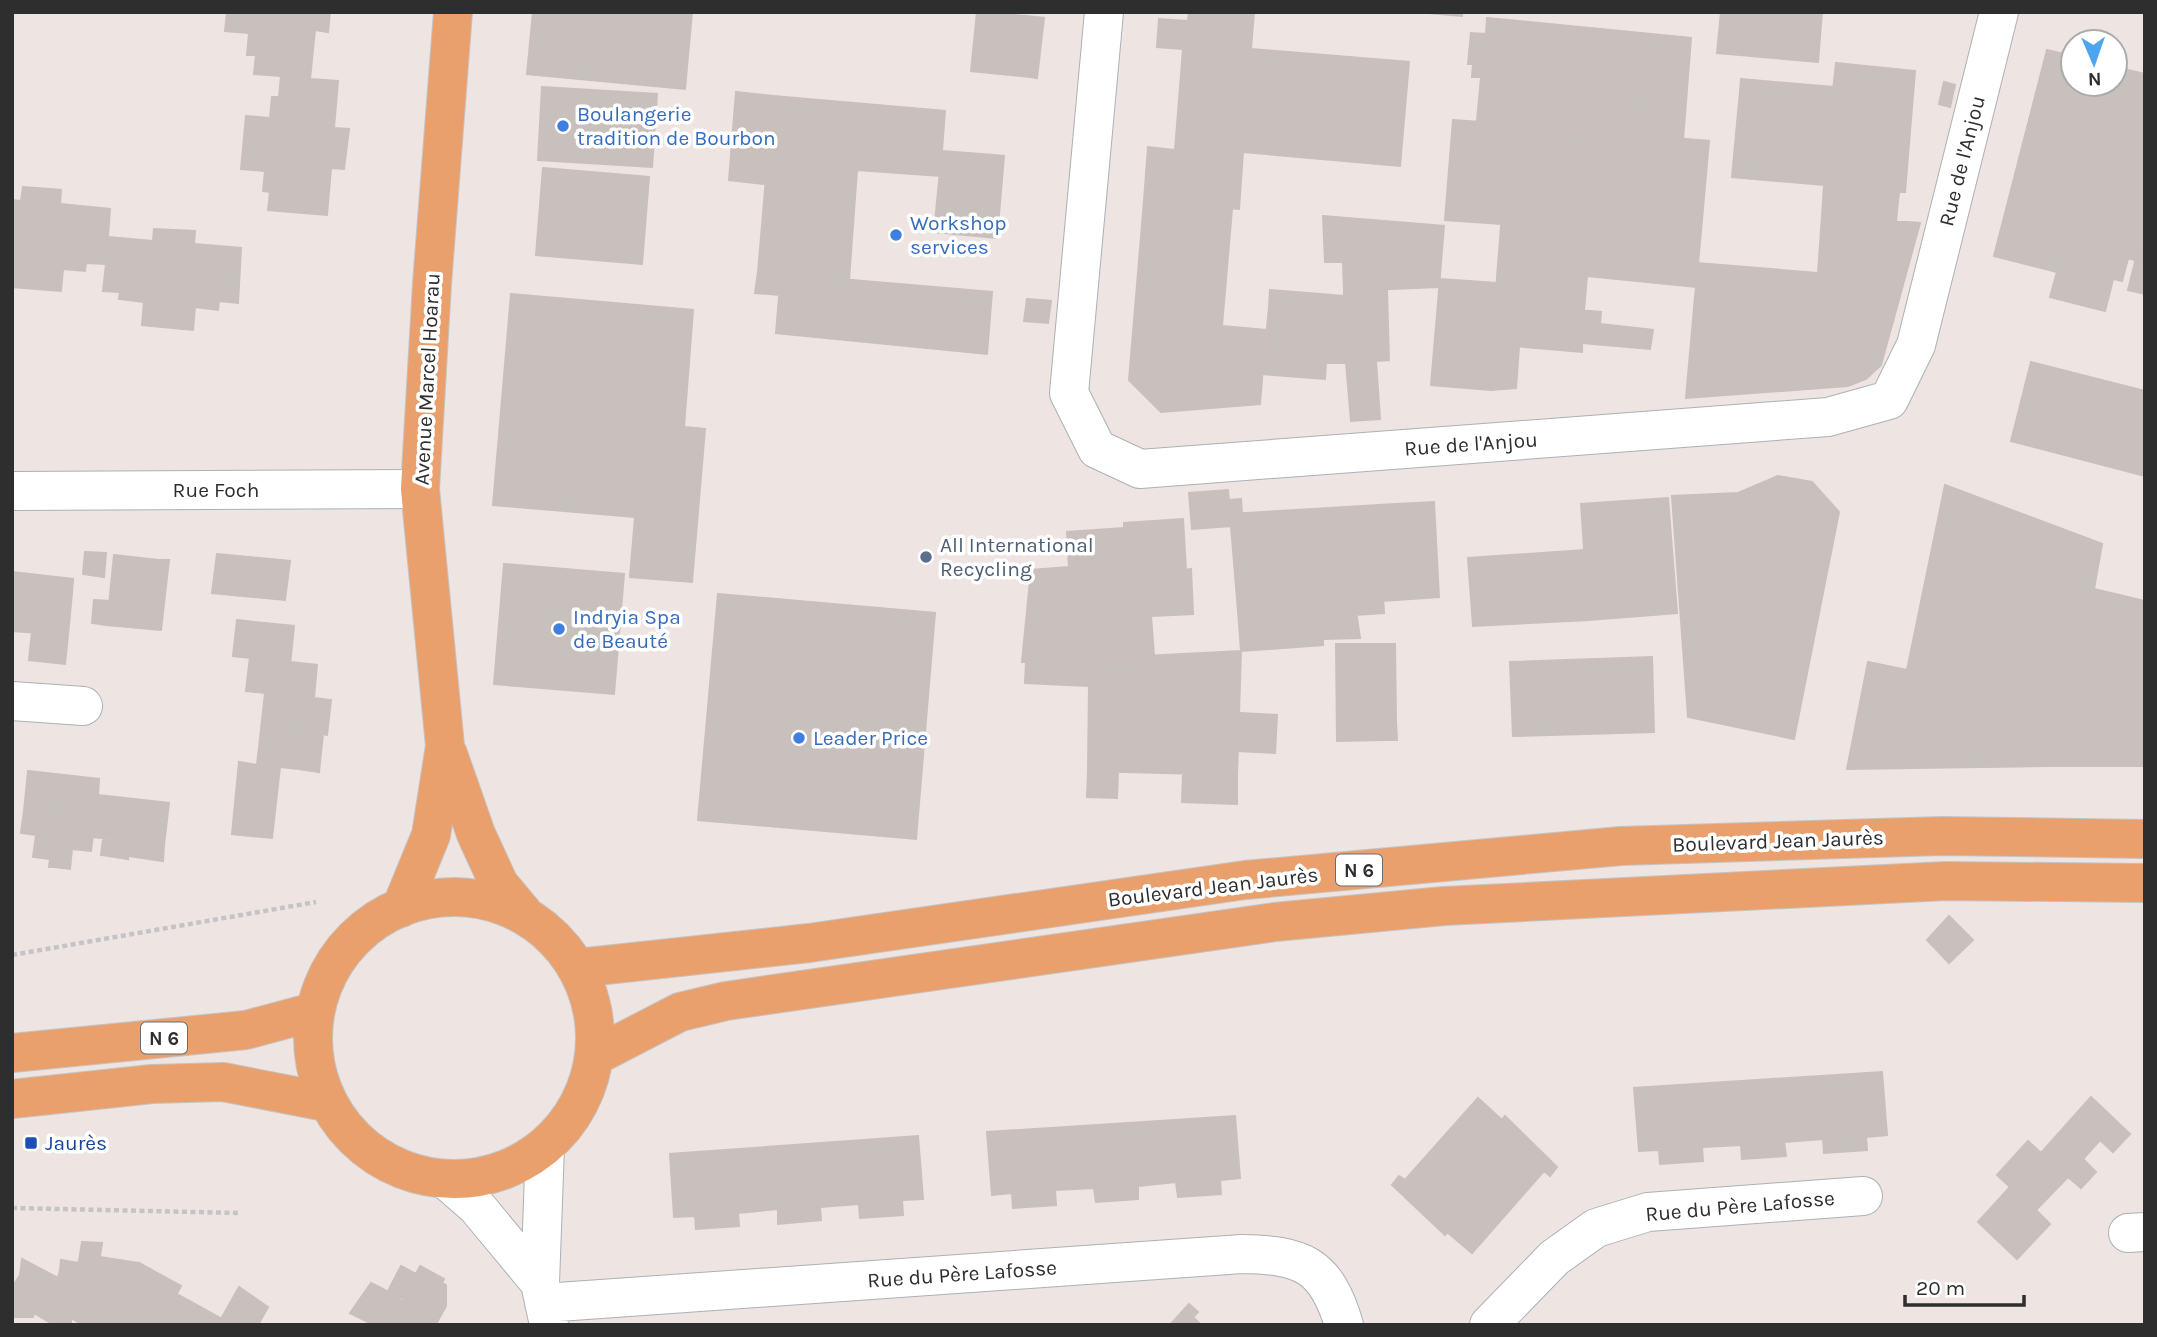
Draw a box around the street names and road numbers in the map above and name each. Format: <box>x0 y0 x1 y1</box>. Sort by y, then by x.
street label: Rue de l'Anjou <box>1934 93 1990 229</box>
street label: Avenue Marcel Hoarau <box>409 272 445 486</box>
street label: Rue de l'Anjou <box>1403 427 1539 461</box>
street label: Rue Foch <box>173 478 259 502</box>
street label: Boulevard Jean Jaurès <box>1672 825 1884 857</box>
road number: N 6 <box>1336 855 1382 886</box>
street label: Boulevard Jean Jaurès <box>1106 862 1320 912</box>
road number: N 6 <box>141 1022 187 1054</box>
street label: Rue du Père Lafosse <box>1644 1186 1836 1226</box>
street label: Rue du Père Lafosse <box>866 1255 1058 1293</box>

